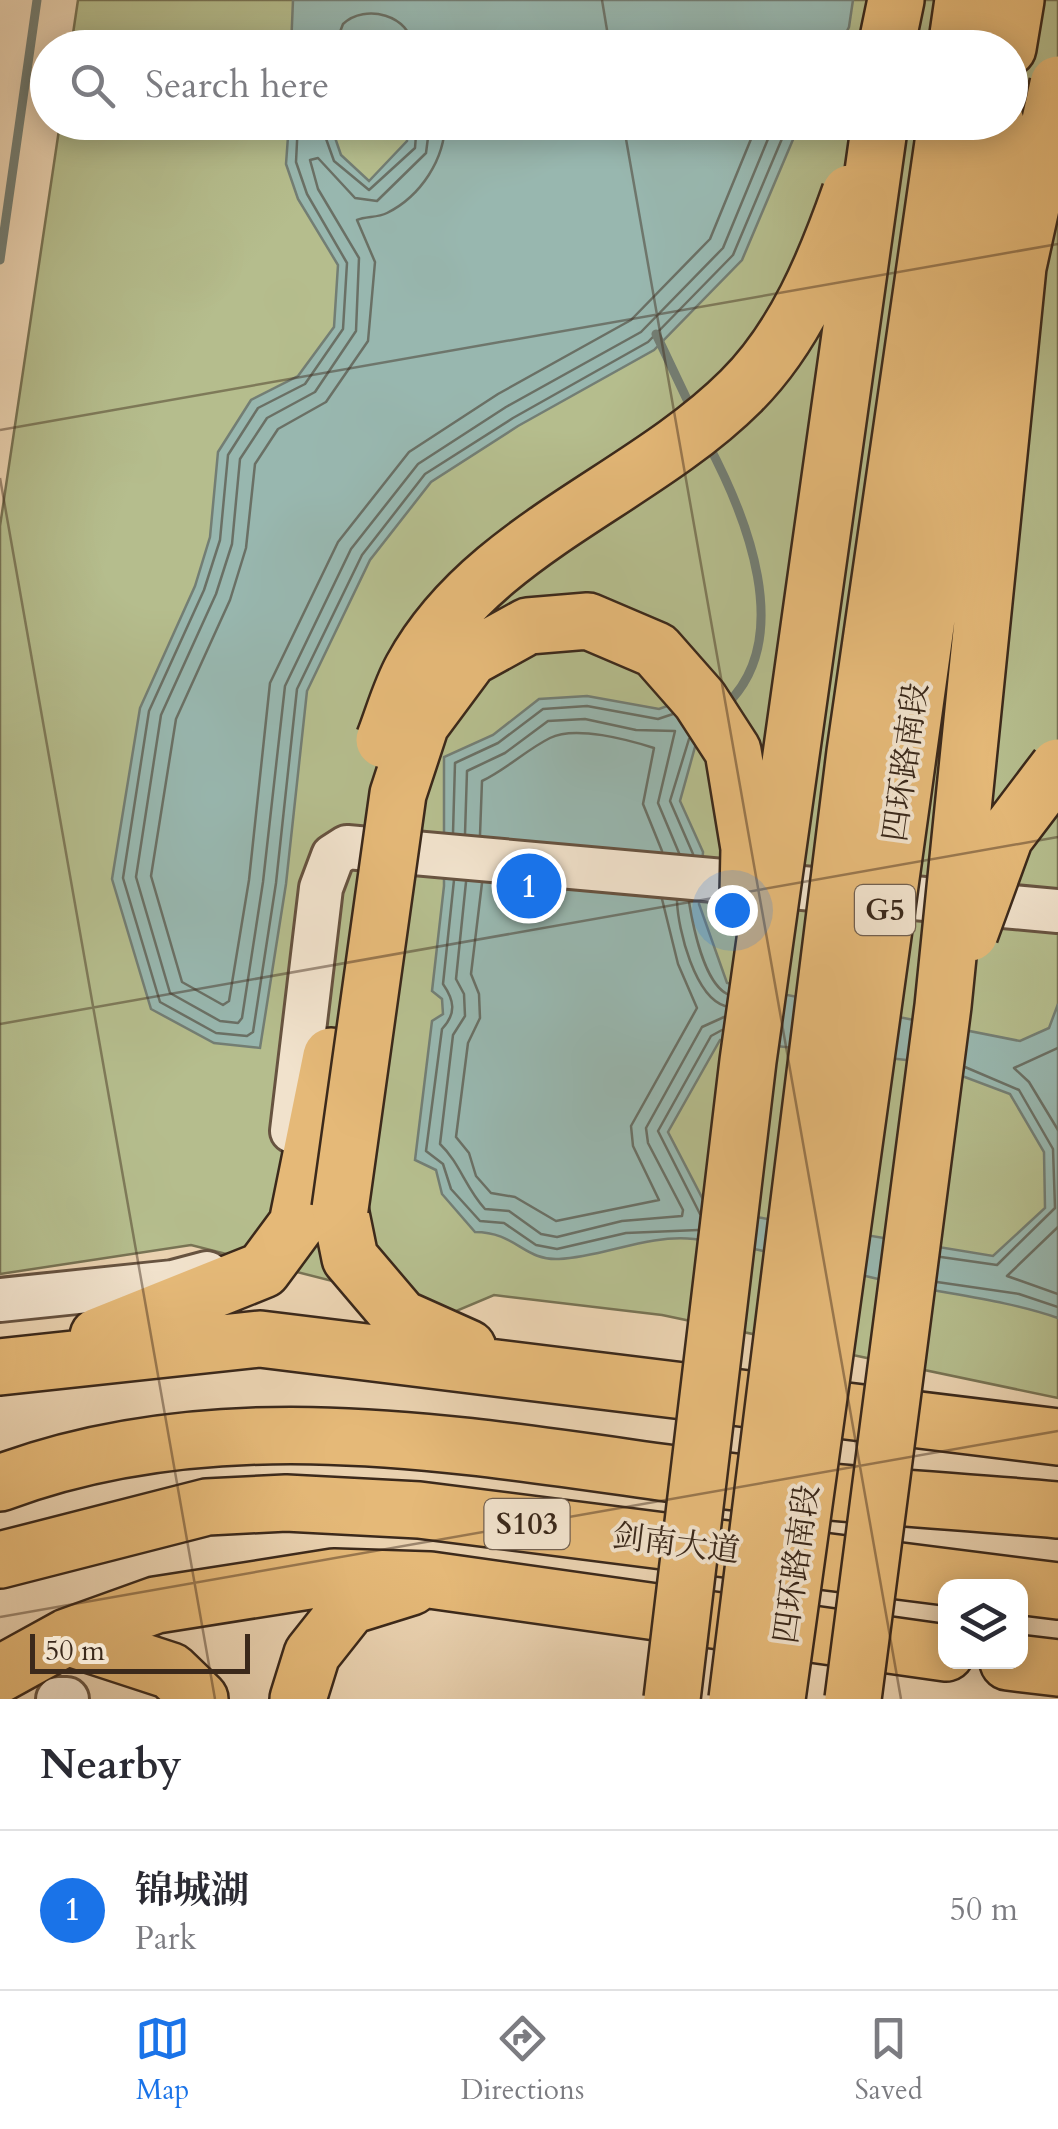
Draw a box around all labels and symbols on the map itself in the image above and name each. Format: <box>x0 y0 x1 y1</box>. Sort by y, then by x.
street label: 四环路南段 <box>873 680 939 844</box>
pin: 1 <box>496 848 562 924</box>
your location <box>707 885 758 936</box>
road number: G5 <box>855 885 915 935</box>
street label: 四环路南段 <box>764 1482 830 1646</box>
road number: S103 <box>484 1499 570 1549</box>
street label: 剑南大道 <box>610 1514 742 1574</box>
scale bar <box>30 1629 250 1674</box>

